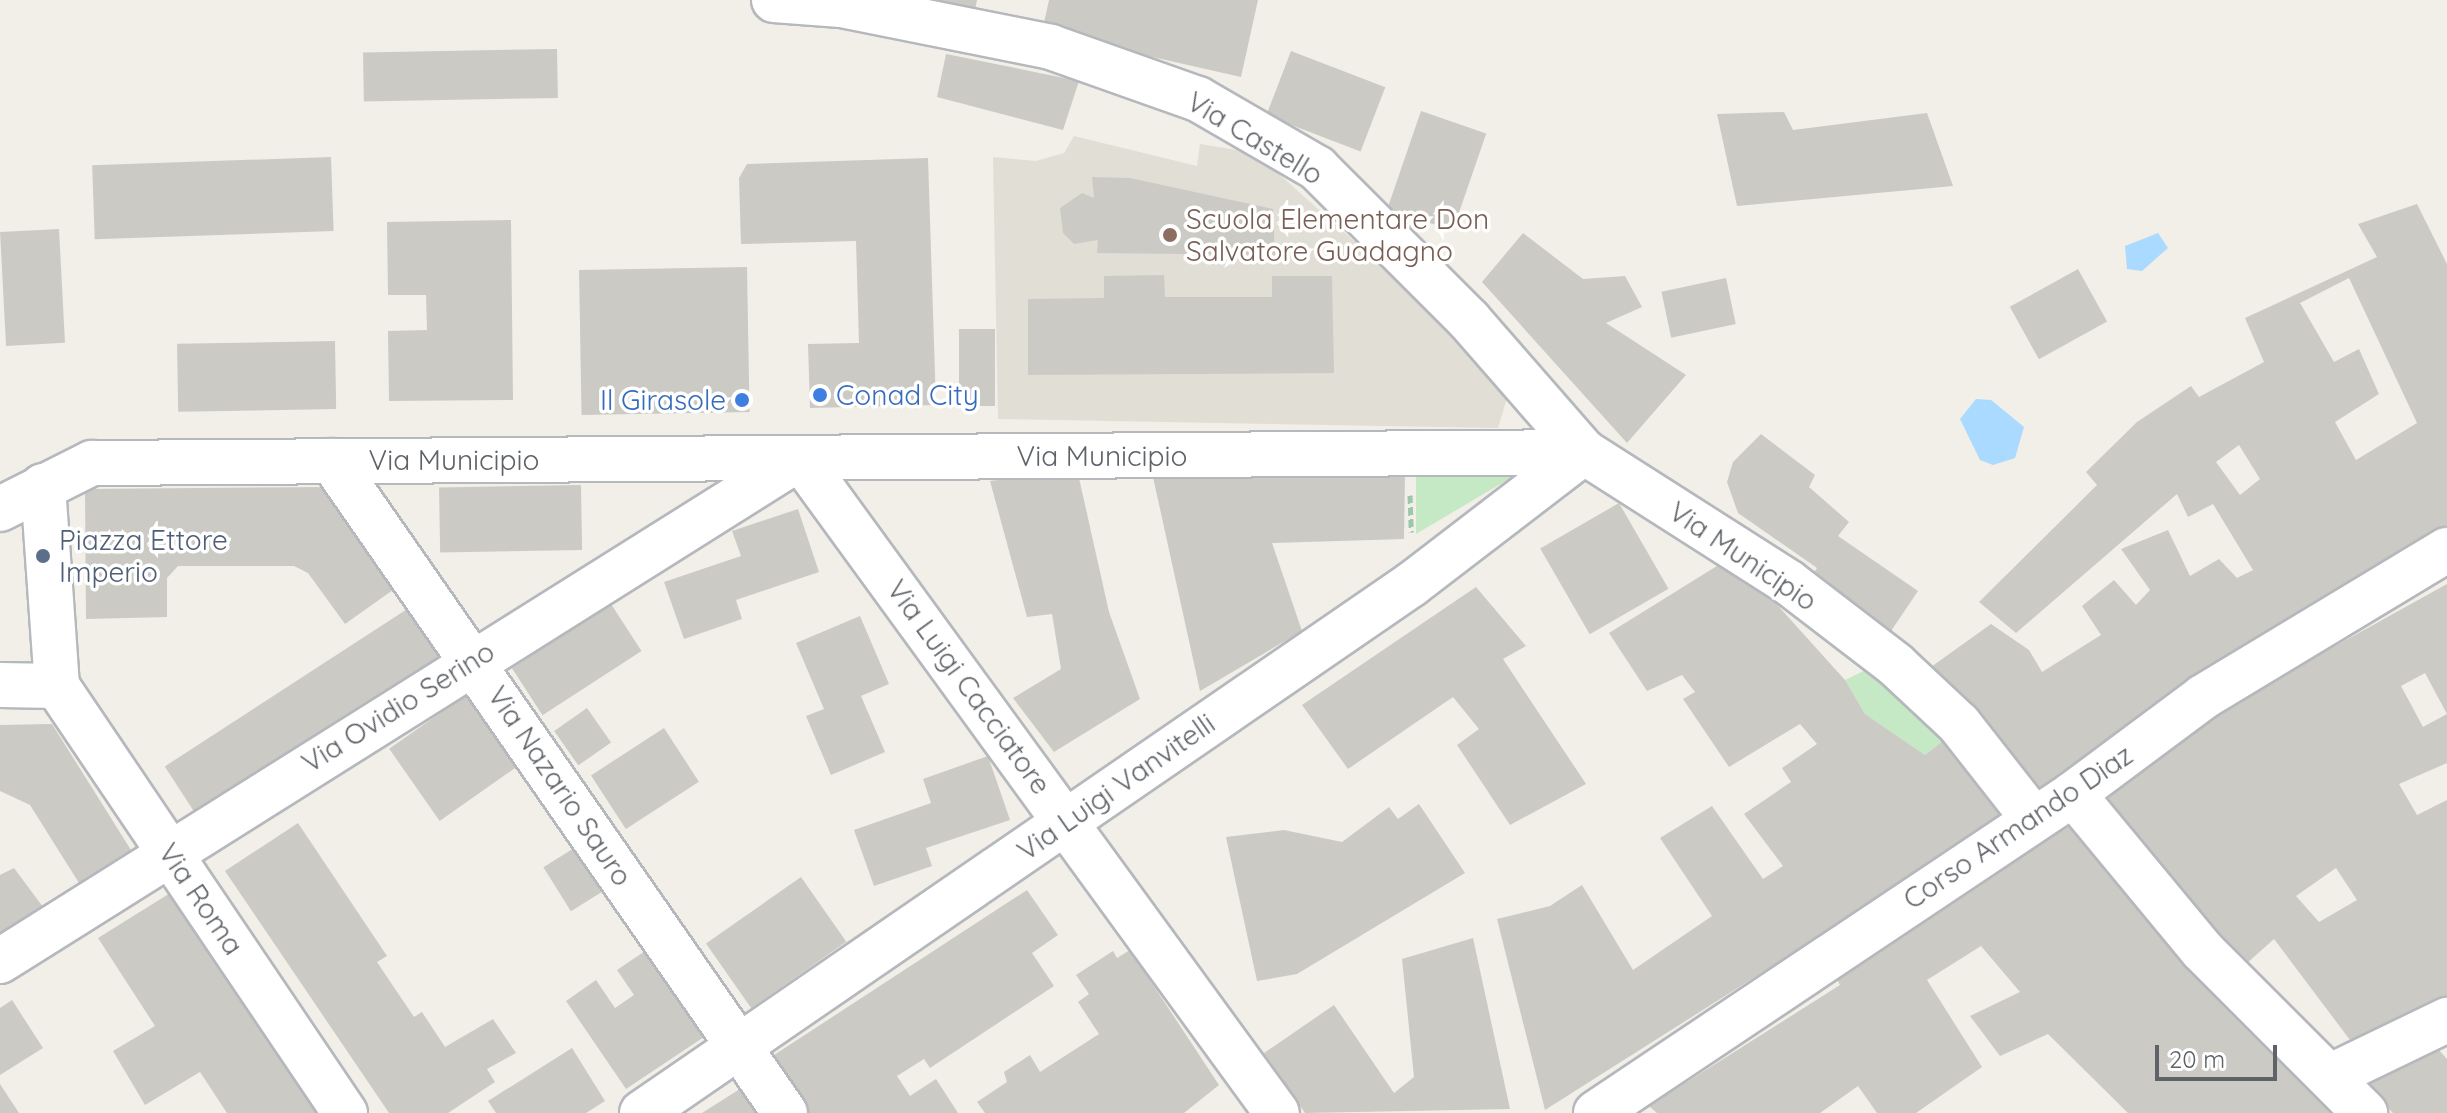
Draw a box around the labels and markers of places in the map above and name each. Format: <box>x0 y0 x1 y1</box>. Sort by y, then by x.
place label: Scuola Elementare Don Salvatore Guadagno <box>1186 202 1489 268</box>
marker: Scuola Elementare Don Salvatore Guadagno <box>1161 226 1179 244</box>
place label: Conad City <box>836 378 979 412</box>
place label: Il Girasole <box>600 383 726 417</box>
marker: Conad City <box>811 386 829 404</box>
marker: Il Girasole <box>733 391 751 409</box>
place label: Piazza Ettore Imperio <box>59 523 228 589</box>
marker: Piazza Ettore Imperio <box>34 547 52 565</box>

